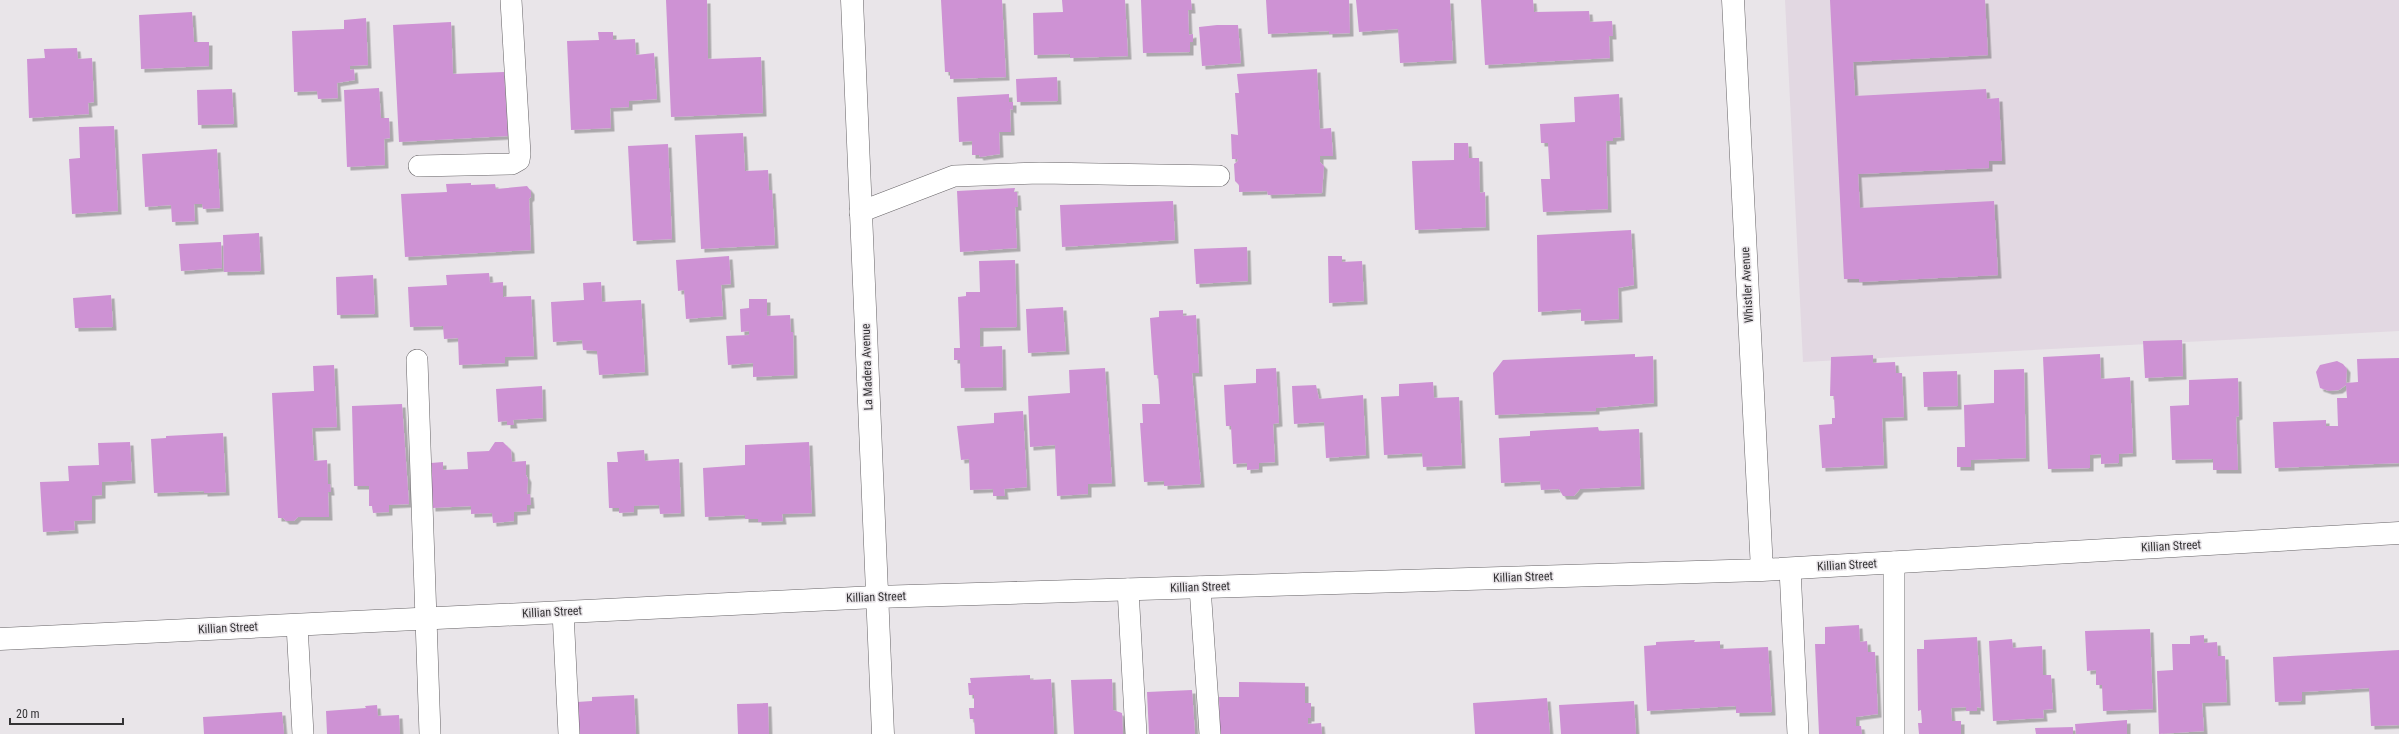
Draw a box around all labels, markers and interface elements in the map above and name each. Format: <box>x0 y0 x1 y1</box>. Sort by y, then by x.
street label: Whistler Avenue <box>1738 246 1756 323</box>
street label: La Madera Avenue <box>858 323 876 411</box>
street label: Killian Street <box>2141 537 2202 555</box>
street label: Killian Street <box>1817 556 1878 574</box>
street label: Killian Street <box>1493 569 1554 585</box>
street label: Killian Street <box>1170 579 1231 595</box>
street label: Killian Street <box>846 589 907 605</box>
street label: Killian Street <box>522 603 583 621</box>
street label: Killian Street <box>198 619 259 637</box>
scale bar <box>10 700 123 726</box>
text: 20 m <box>16 707 40 721</box>

